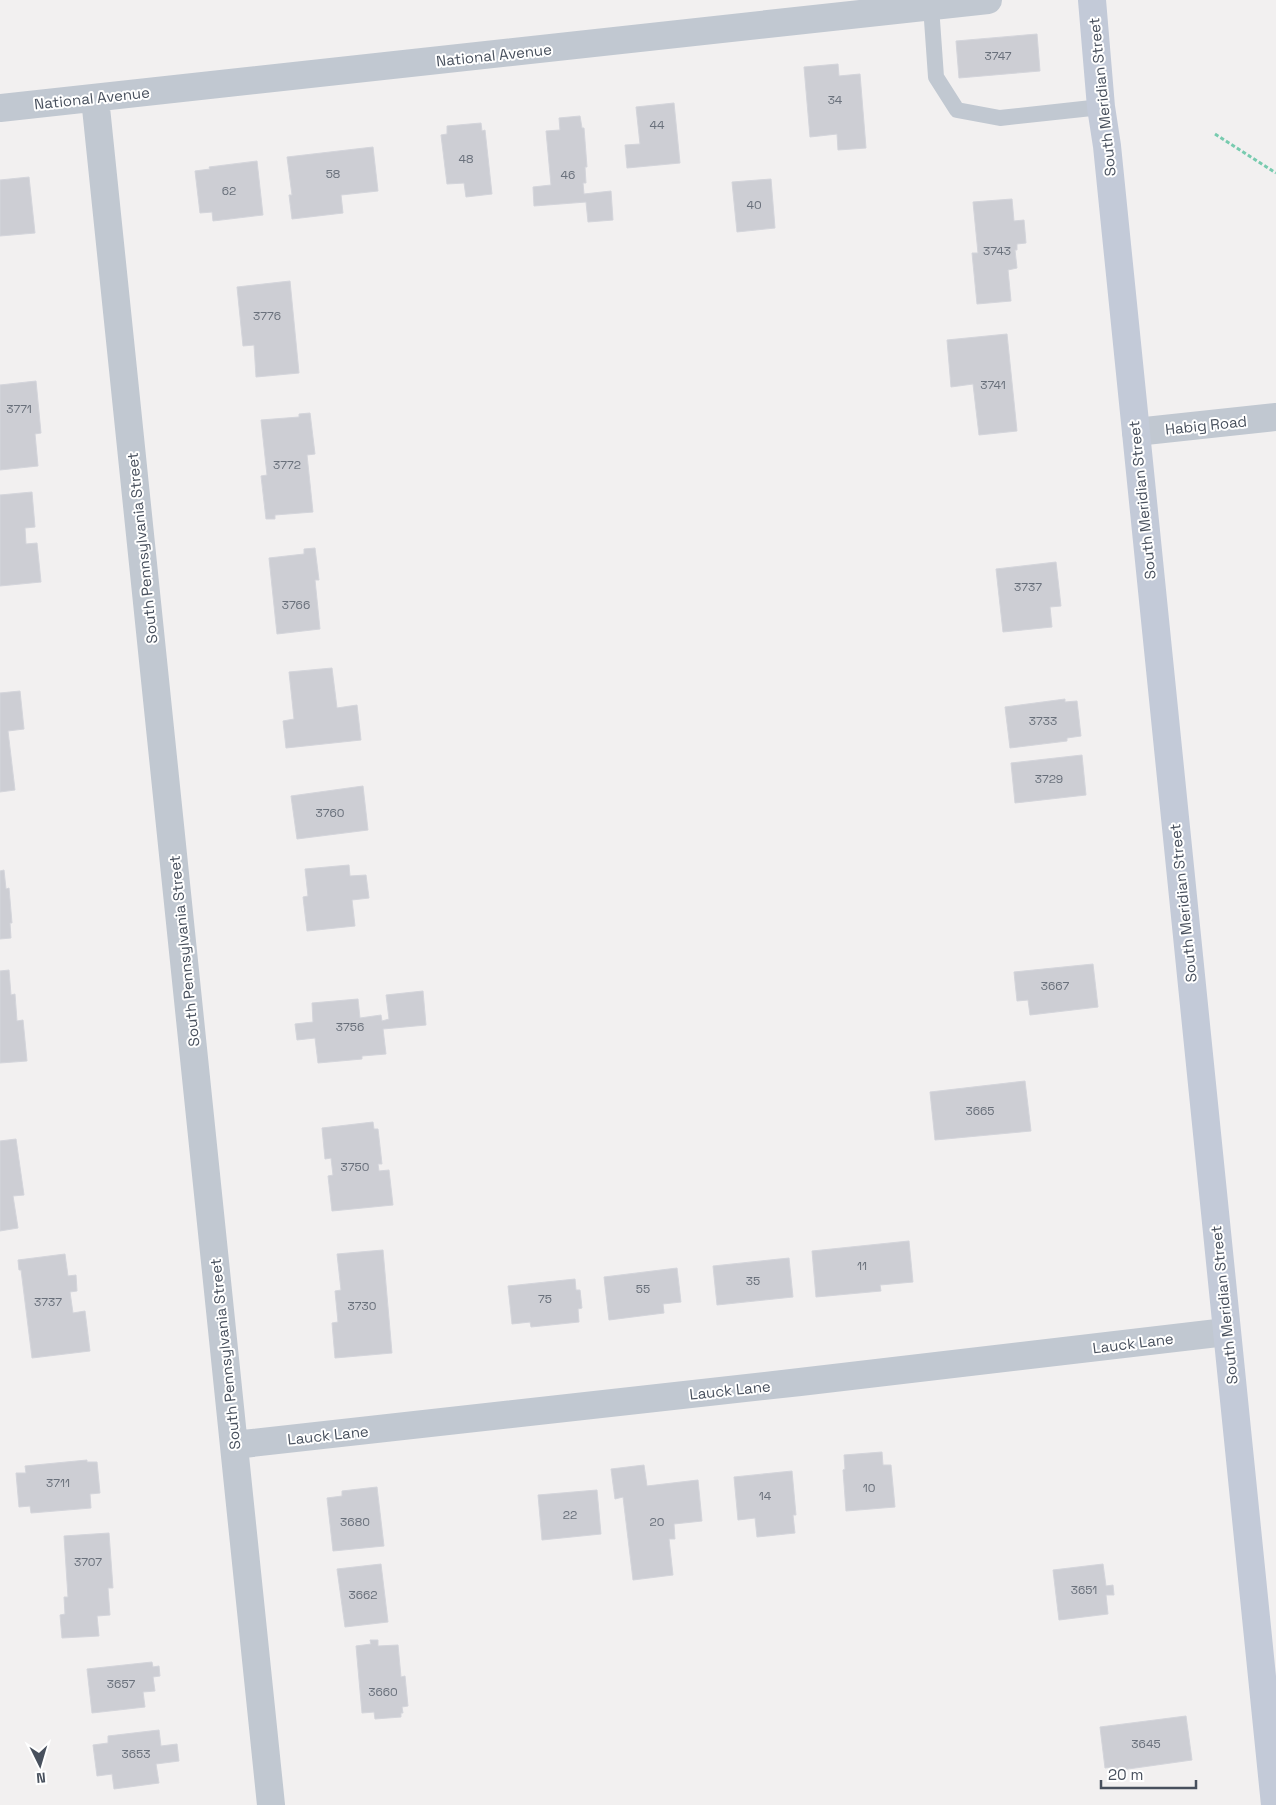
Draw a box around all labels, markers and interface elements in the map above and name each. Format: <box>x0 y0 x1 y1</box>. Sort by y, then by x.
street label: South Meridian Street <box>1084 17 1120 177</box>
street label: National Avenue <box>435 39 553 71</box>
house number: 3747 <box>984 48 1012 64</box>
street label: National Avenue <box>33 82 151 114</box>
house number: 34 <box>828 92 843 108</box>
house number: 44 <box>649 117 665 133</box>
house number: 48 <box>459 151 473 167</box>
house number: 58 <box>326 166 340 182</box>
house number: 46 <box>561 167 575 183</box>
house number: 62 <box>222 183 236 199</box>
house number: 40 <box>746 197 762 213</box>
house number: 3743 <box>983 243 1011 259</box>
house number: 3776 <box>253 308 281 324</box>
house number: 3741 <box>980 377 1006 393</box>
house number: 3771 <box>6 401 32 417</box>
street label: Habig Road <box>1164 411 1248 439</box>
street label: South Meridian Street <box>1124 420 1160 580</box>
street label: South Pennsylvania Street <box>123 451 161 644</box>
house number: 3772 <box>273 457 301 473</box>
house number: 3737 <box>1014 579 1042 595</box>
house number: 3766 <box>282 597 310 613</box>
house number: 3733 <box>1029 713 1057 729</box>
house number: 3729 <box>1035 771 1063 787</box>
house number: 3760 <box>316 805 344 821</box>
street label: South Meridian Street <box>1165 823 1201 983</box>
street label: South Pennsylvania Street <box>165 854 203 1047</box>
house number: 3667 <box>1041 978 1069 994</box>
house number: 3756 <box>336 1019 364 1035</box>
house number: 3665 <box>965 1103 995 1119</box>
house number: 3750 <box>341 1159 369 1175</box>
street label: South Meridian Street <box>1206 1225 1242 1385</box>
street label: South Pennsylvania Street <box>206 1257 244 1450</box>
house number: 11 <box>857 1258 867 1274</box>
house number: 35 <box>746 1273 760 1289</box>
house number: 55 <box>636 1281 650 1297</box>
house number: 75 <box>538 1291 552 1307</box>
house number: 3737 <box>34 1294 62 1310</box>
house number: 3730 <box>348 1298 376 1314</box>
street label: Lauck Lane <box>1091 1329 1175 1357</box>
street label: Lauck Lane <box>688 1376 772 1404</box>
street label: Lauck Lane <box>286 1421 370 1449</box>
house number: 3711 <box>46 1475 70 1491</box>
house number: 10 <box>863 1480 875 1496</box>
house number: 14 <box>759 1488 772 1504</box>
house number: 22 <box>563 1507 577 1523</box>
house number: 3680 <box>340 1514 370 1530</box>
house number: 20 <box>650 1514 664 1530</box>
house number: 3707 <box>74 1554 102 1570</box>
house number: 3651 <box>1071 1582 1097 1598</box>
house number: 3662 <box>348 1587 378 1603</box>
house number: 3657 <box>107 1676 135 1692</box>
house number: 3660 <box>368 1684 398 1700</box>
house number: 3645 <box>1131 1736 1161 1752</box>
north arrow <box>15 1740 65 1790</box>
house number: 3653 <box>121 1746 151 1762</box>
scale bar <box>1101 1758 1196 1790</box>
text: 20 m <box>1108 1765 1143 1784</box>
text: N <box>36 1769 47 1787</box>

